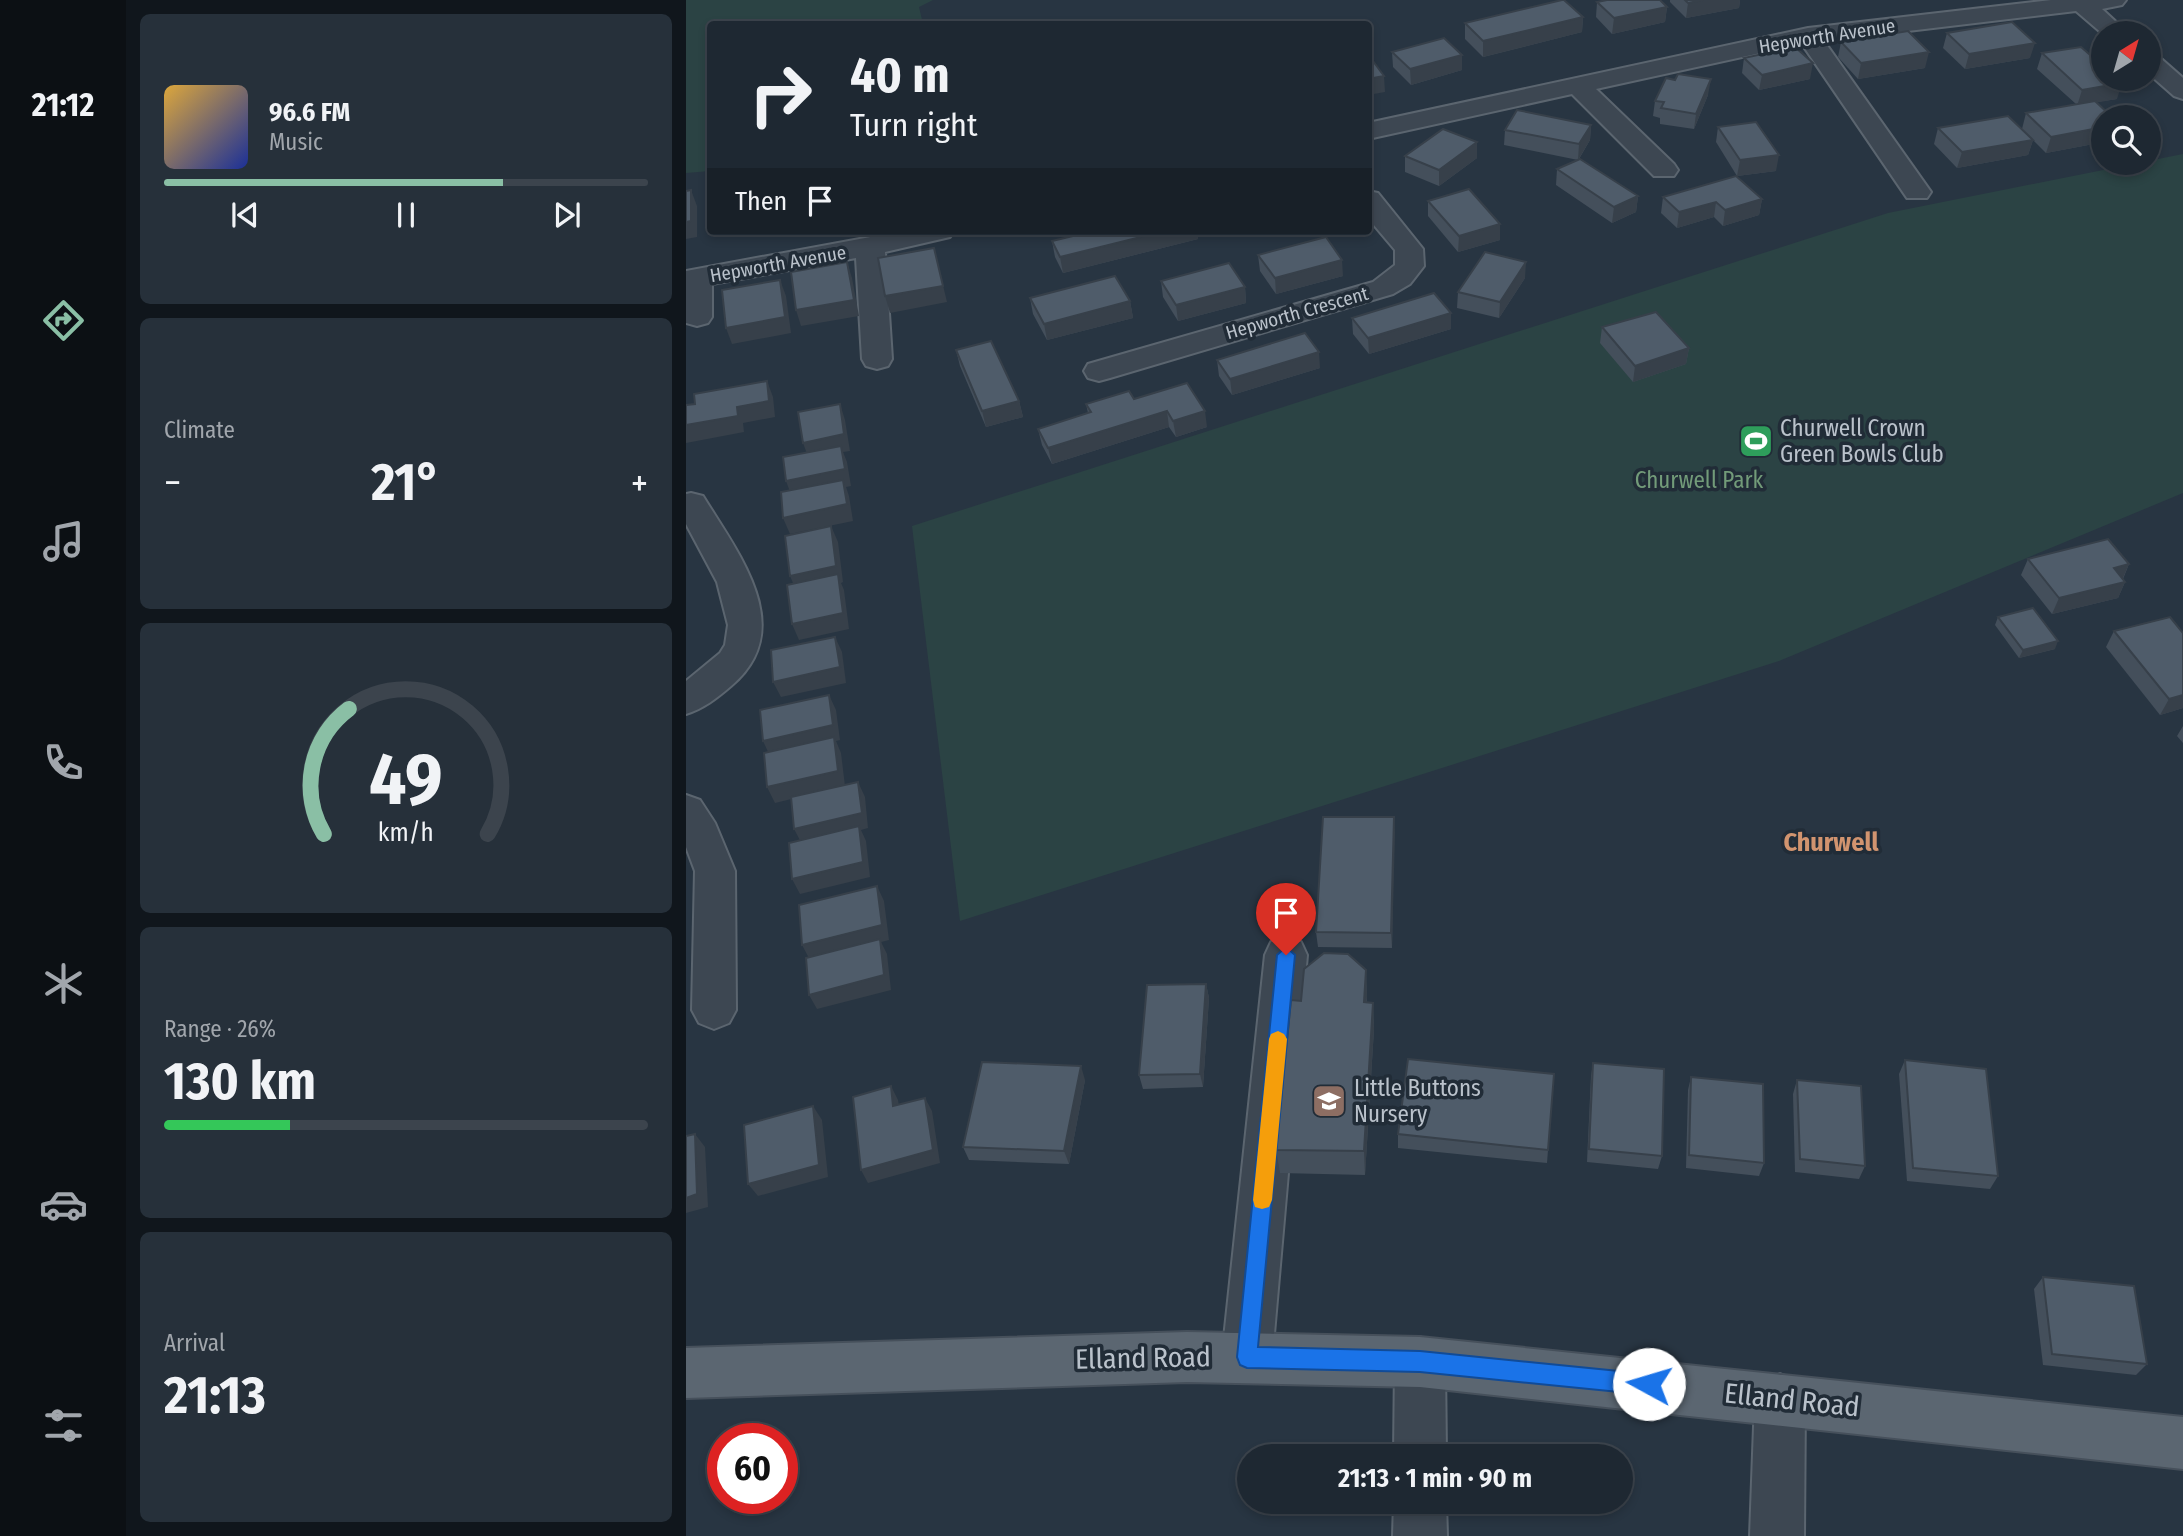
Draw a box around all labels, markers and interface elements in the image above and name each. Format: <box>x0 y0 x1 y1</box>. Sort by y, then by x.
street label: Hepworth Avenue <box>1757 14 1897 58</box>
north arrow <box>2091 21 2161 91</box>
map controls <box>2091 21 2161 175</box>
text: 40 m <box>850 46 950 105</box>
icon: right <box>735 49 826 140</box>
text: 21:12 <box>32 86 94 124</box>
text: 96.6 FM <box>269 97 350 128</box>
button: search <box>2091 105 2161 175</box>
text: Turn right <box>850 106 977 144</box>
text: Music <box>269 128 323 156</box>
icon: arrive <box>801 182 839 220</box>
text: Then <box>735 186 787 217</box>
icon: previous <box>226 196 264 234</box>
icon: pause <box>387 196 425 234</box>
icon: next <box>548 196 586 234</box>
street label: Hepworth Avenue <box>708 241 848 287</box>
street label: Hepworth Crescent <box>1223 281 1372 344</box>
icon: directions <box>39 296 88 345</box>
place label: Churwell Crown Green Bowls Club <box>1780 414 1944 468</box>
text: Climate <box>164 416 235 444</box>
sports icon: Churwell Crown Green Bowls Club <box>1737 422 1775 460</box>
text: 21° <box>371 451 441 514</box>
text: − <box>164 460 181 506</box>
text: + <box>631 460 648 506</box>
park label: Churwell Park <box>1635 466 1764 494</box>
icon: music <box>39 517 88 566</box>
text: 49 <box>369 736 443 823</box>
icon: phone <box>39 738 88 787</box>
text: km/h <box>378 818 434 848</box>
district label: Churwell <box>1783 827 1880 858</box>
pin <box>1256 883 1316 955</box>
icon: arrive <box>1267 894 1305 932</box>
icon: climate <box>39 959 88 1008</box>
text: Range · 26% <box>164 1015 276 1043</box>
text: 130 km <box>164 1050 316 1113</box>
place label: Little Buttons Nursery <box>1354 1074 1481 1128</box>
school or university icon: Little Buttons Nursery <box>1310 1082 1348 1120</box>
icon: car <box>39 1180 88 1229</box>
text: Arrival <box>164 1329 225 1357</box>
street label: Elland Road <box>1075 1340 1211 1376</box>
position arrow <box>1612 1347 1686 1421</box>
text: 21:13 <box>164 1364 266 1427</box>
street label: Elland Road <box>1723 1376 1861 1424</box>
icon: filters <box>39 1401 88 1450</box>
speed limit sign: 60 <box>707 1423 798 1514</box>
text: 21:13 · 1 min · 90 m <box>1338 1463 1532 1494</box>

